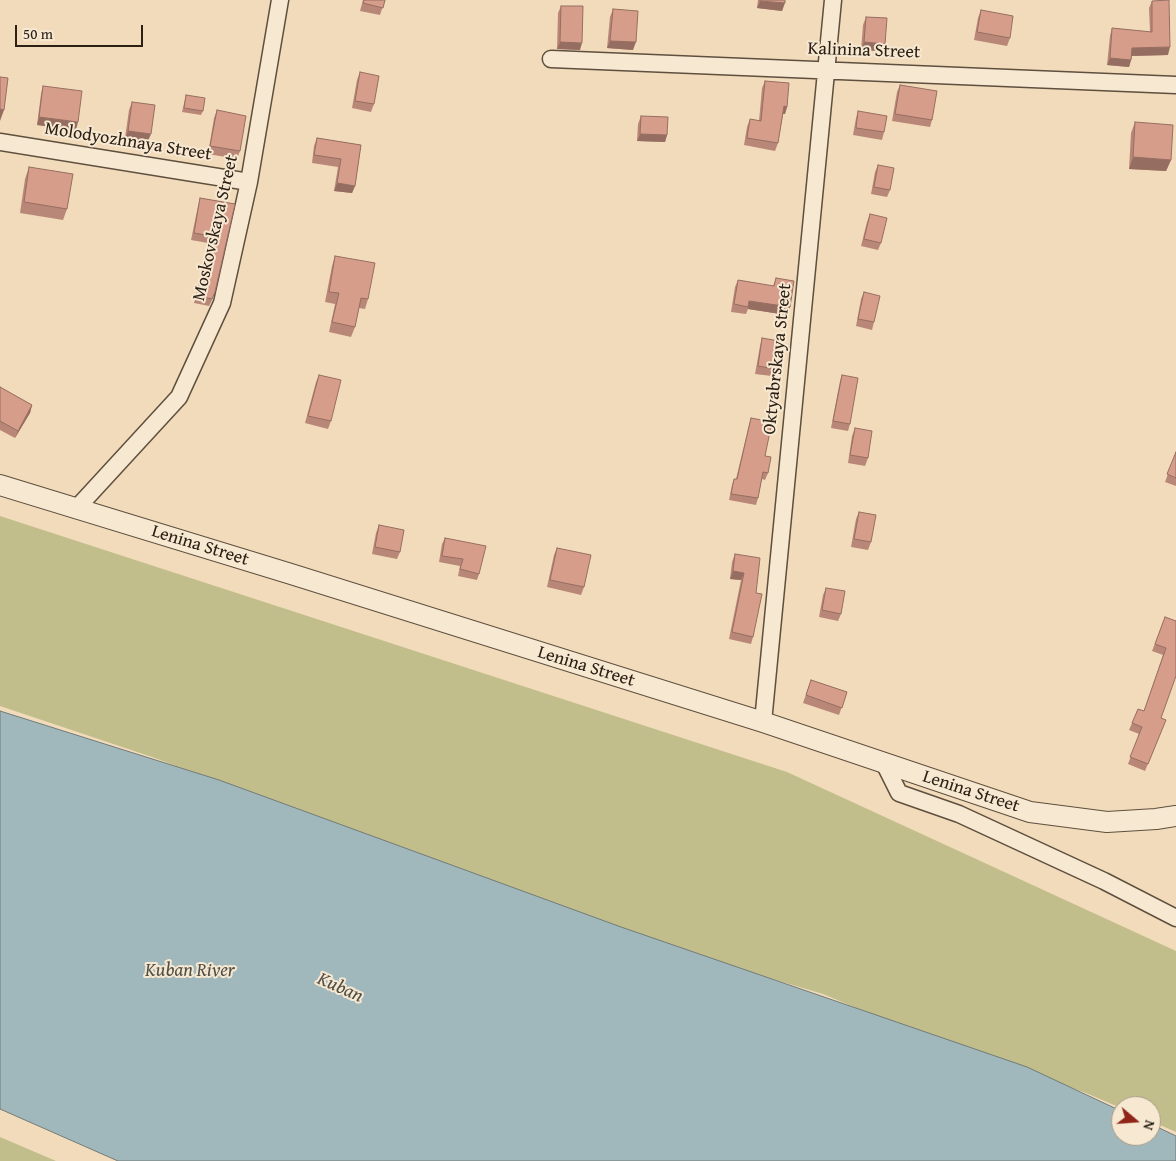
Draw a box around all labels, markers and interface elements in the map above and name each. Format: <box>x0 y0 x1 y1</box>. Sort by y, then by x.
scale bar <box>18 15 145 47</box>
text: 50 m <box>23 23 53 44</box>
street label: Kalinina Street <box>807 38 921 64</box>
street label: Molodyozhnaya Street <box>43 118 213 166</box>
street label: Moskovskaya Street <box>189 153 243 303</box>
street label: Oktyabrskaya Street <box>759 282 797 436</box>
street label: Lenina Street <box>149 521 251 571</box>
street label: Lenina Street <box>535 642 637 692</box>
street label: Lenina Street <box>920 766 1022 818</box>
water label: Kuban River <box>145 960 235 982</box>
water label: Kuban <box>314 968 366 1008</box>
north arrow <box>1111 1096 1161 1146</box>
text: N <box>1138 1118 1160 1133</box>

